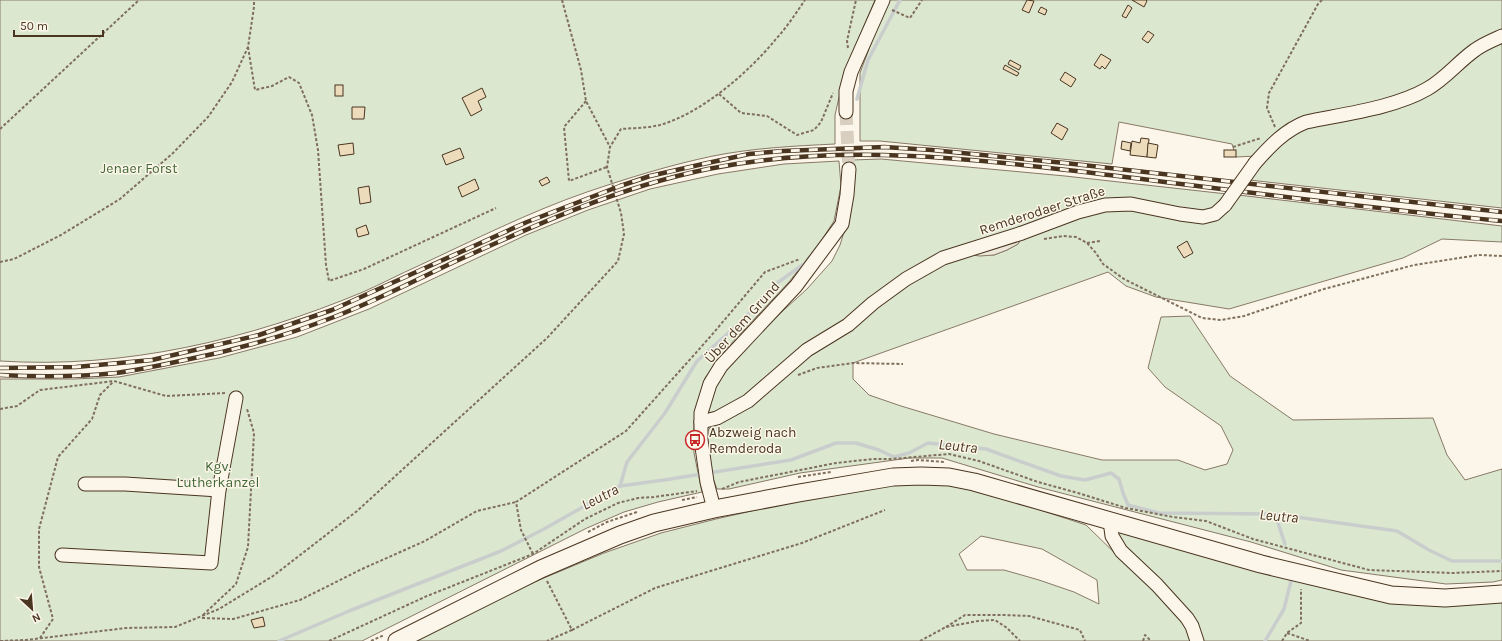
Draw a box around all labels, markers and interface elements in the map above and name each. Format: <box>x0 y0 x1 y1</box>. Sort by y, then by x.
scale bar <box>14 12 103 38</box>
text: 50 m <box>20 19 48 33</box>
park label: Jenaer Forst <box>101 160 177 177</box>
street label: Remderodaer Straße <box>977 182 1107 239</box>
street label: Über dem Grund <box>701 278 784 367</box>
place label: Abzweig nach Remderoda <box>709 424 797 457</box>
bus stop icon: Abzweig nach Remderoda <box>684 429 706 451</box>
water label: Leutra <box>938 435 978 457</box>
park label: Kgv. Lutherkanzel <box>177 458 259 491</box>
water label: Leutra <box>578 480 622 514</box>
water label: Leutra <box>1259 505 1299 527</box>
north arrow <box>12 589 52 629</box>
text: N <box>30 610 43 625</box>

